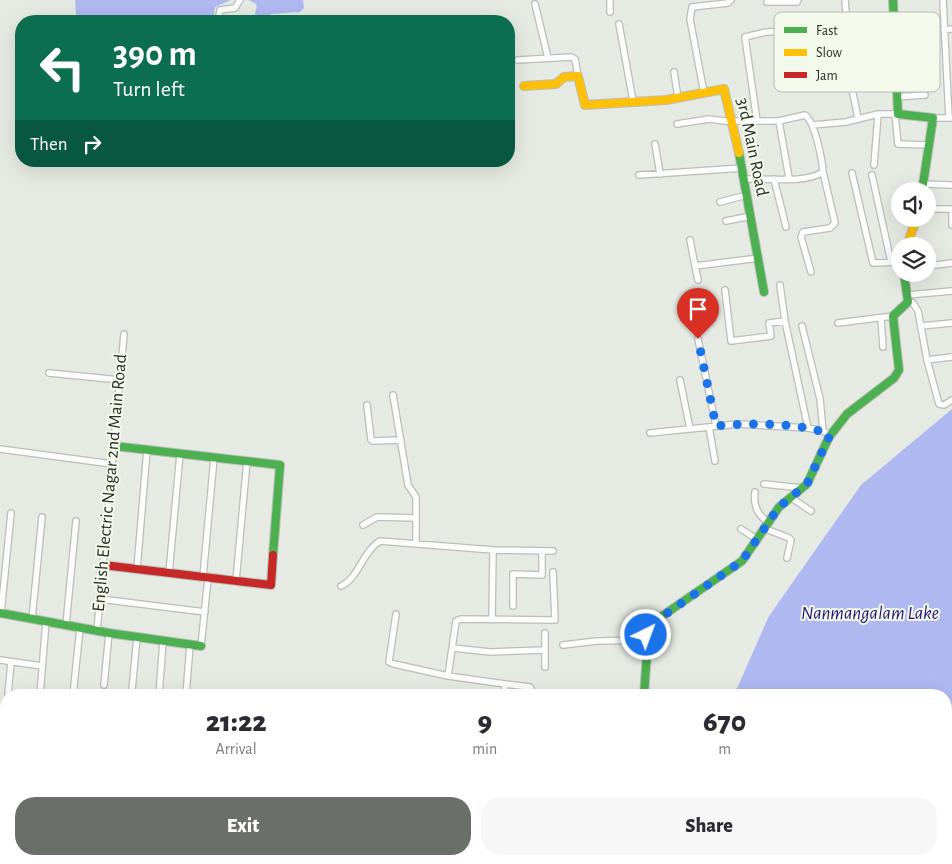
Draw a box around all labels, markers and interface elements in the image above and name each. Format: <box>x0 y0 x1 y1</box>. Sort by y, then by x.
legend <box>774 12 940 92</box>
text: Fast <box>816 24 838 38</box>
icon: left <box>30 35 95 100</box>
text: 390 m <box>113 37 197 72</box>
text: Slow <box>816 46 843 60</box>
text: Jam <box>816 69 838 83</box>
text: Turn left <box>113 78 185 100</box>
street label: 3rd Main Road <box>733 96 771 198</box>
icon: right <box>78 130 106 158</box>
text: Then <box>30 135 68 154</box>
map controls <box>891 182 936 282</box>
button: sound <box>891 182 936 227</box>
button: layers <box>891 237 936 282</box>
pin <box>677 288 719 339</box>
icon: arrive <box>684 295 712 323</box>
street label: English Electric Nagar 2nd Main Road <box>90 353 130 613</box>
water label: Nanmangalam Lake <box>801 604 939 623</box>
position arrow <box>619 608 671 660</box>
text: 21:22 <box>206 707 267 737</box>
text: 9 <box>477 707 492 737</box>
text: 670 <box>703 707 746 737</box>
text: Arrival <box>216 741 257 757</box>
text: min <box>472 741 497 757</box>
text: m <box>718 741 731 757</box>
button: Exit <box>15 797 471 855</box>
button: Share <box>481 797 937 855</box>

